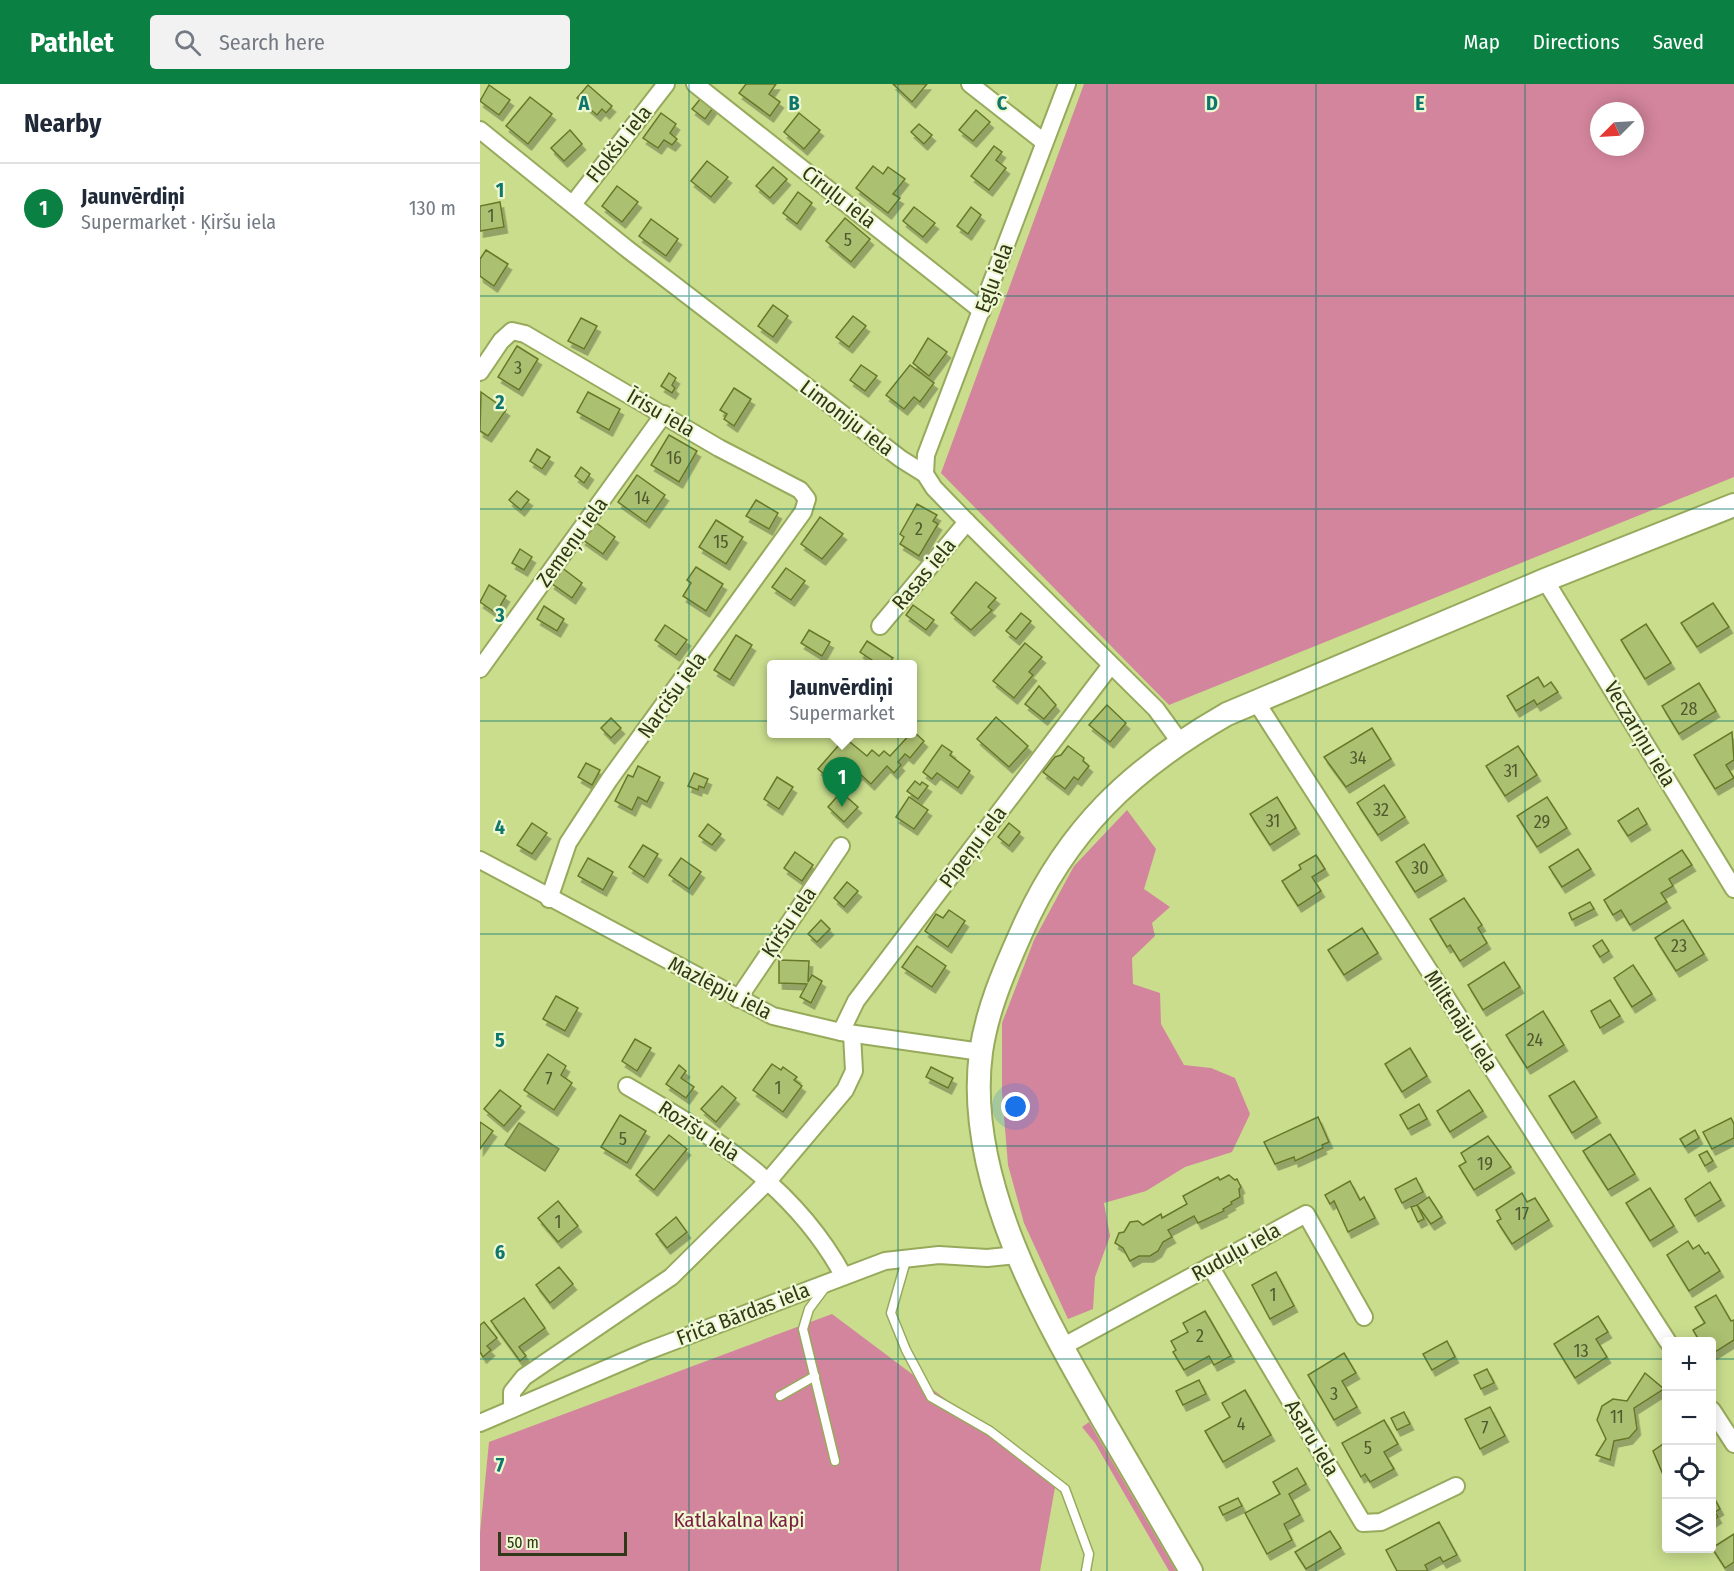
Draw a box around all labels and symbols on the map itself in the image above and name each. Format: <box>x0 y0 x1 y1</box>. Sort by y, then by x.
text: A <box>578 91 591 115</box>
text: B <box>788 91 800 115</box>
text: C <box>997 91 1008 115</box>
text: D <box>1206 91 1218 115</box>
text: E <box>1415 91 1425 115</box>
street label: Flokšu iela <box>581 100 657 188</box>
north arrow <box>1590 102 1644 156</box>
street label: Cīruļu iela <box>797 160 881 234</box>
text: 1 <box>496 178 504 202</box>
house number: 1 <box>487 205 495 227</box>
house number: 5 <box>844 229 852 251</box>
street label: Egļu iela <box>969 240 1019 316</box>
house number: 3 <box>514 357 522 379</box>
street label: Limoniju iela <box>795 374 899 462</box>
street label: Īrisu iela <box>622 383 700 443</box>
text: 2 <box>494 390 505 414</box>
house number: 16 <box>666 447 682 469</box>
house number: 14 <box>634 487 650 509</box>
street label: Zemeņu iela <box>531 492 613 592</box>
house number: 2 <box>915 518 923 540</box>
house number: 15 <box>713 531 729 553</box>
street label: Rasas iela <box>887 533 961 615</box>
text: 3 <box>494 603 505 627</box>
street label: Narcišu iela <box>632 647 712 743</box>
street label: Veczariņu iela <box>1598 676 1682 792</box>
house number: 28 <box>1681 698 1697 720</box>
house number: 34 <box>1350 747 1367 769</box>
pin: 1 <box>822 758 862 807</box>
house number: 31 <box>1504 760 1518 782</box>
house number: 32 <box>1373 799 1389 821</box>
street label: Pīpeņu iela <box>934 801 1012 893</box>
house number: 31 <box>1266 810 1280 832</box>
house number: 29 <box>1534 811 1550 833</box>
text: 4 <box>495 815 505 839</box>
house number: 30 <box>1411 857 1429 879</box>
street label: Ķiršu iela <box>756 882 822 962</box>
house number: 23 <box>1671 935 1687 957</box>
street label: Mazlēpju iela <box>664 951 776 1025</box>
street label: Miltenāju iela <box>1418 965 1504 1077</box>
text: 5 <box>495 1028 505 1052</box>
house number: 24 <box>1527 1029 1543 1051</box>
house number: 7 <box>545 1068 553 1090</box>
house number: 1 <box>774 1077 782 1099</box>
your location <box>1001 1092 1030 1121</box>
street label: Rozīšu iela <box>653 1095 745 1167</box>
house number: 5 <box>619 1128 627 1150</box>
house number: 19 <box>1477 1153 1493 1175</box>
house number: 17 <box>1515 1203 1529 1225</box>
house number: 1 <box>554 1211 562 1233</box>
street label: Ruduļu iela <box>1187 1217 1285 1287</box>
text: 6 <box>495 1240 505 1264</box>
street label: Friča Bārdas iela <box>673 1277 813 1351</box>
house number: 1 <box>1269 1284 1277 1306</box>
house number: 2 <box>1196 1325 1204 1347</box>
house number: 13 <box>1573 1340 1589 1362</box>
house number: 3 <box>1330 1383 1338 1405</box>
street label: Asaru iela <box>1279 1395 1345 1481</box>
house number: 11 <box>1610 1406 1624 1428</box>
house number: 4 <box>1237 1413 1246 1435</box>
house number: 7 <box>1481 1417 1489 1439</box>
house number: 5 <box>1364 1437 1372 1459</box>
text: 7 <box>496 1453 505 1477</box>
park label: Katlakalna kapi <box>673 1507 805 1533</box>
scale bar <box>498 1529 627 1556</box>

